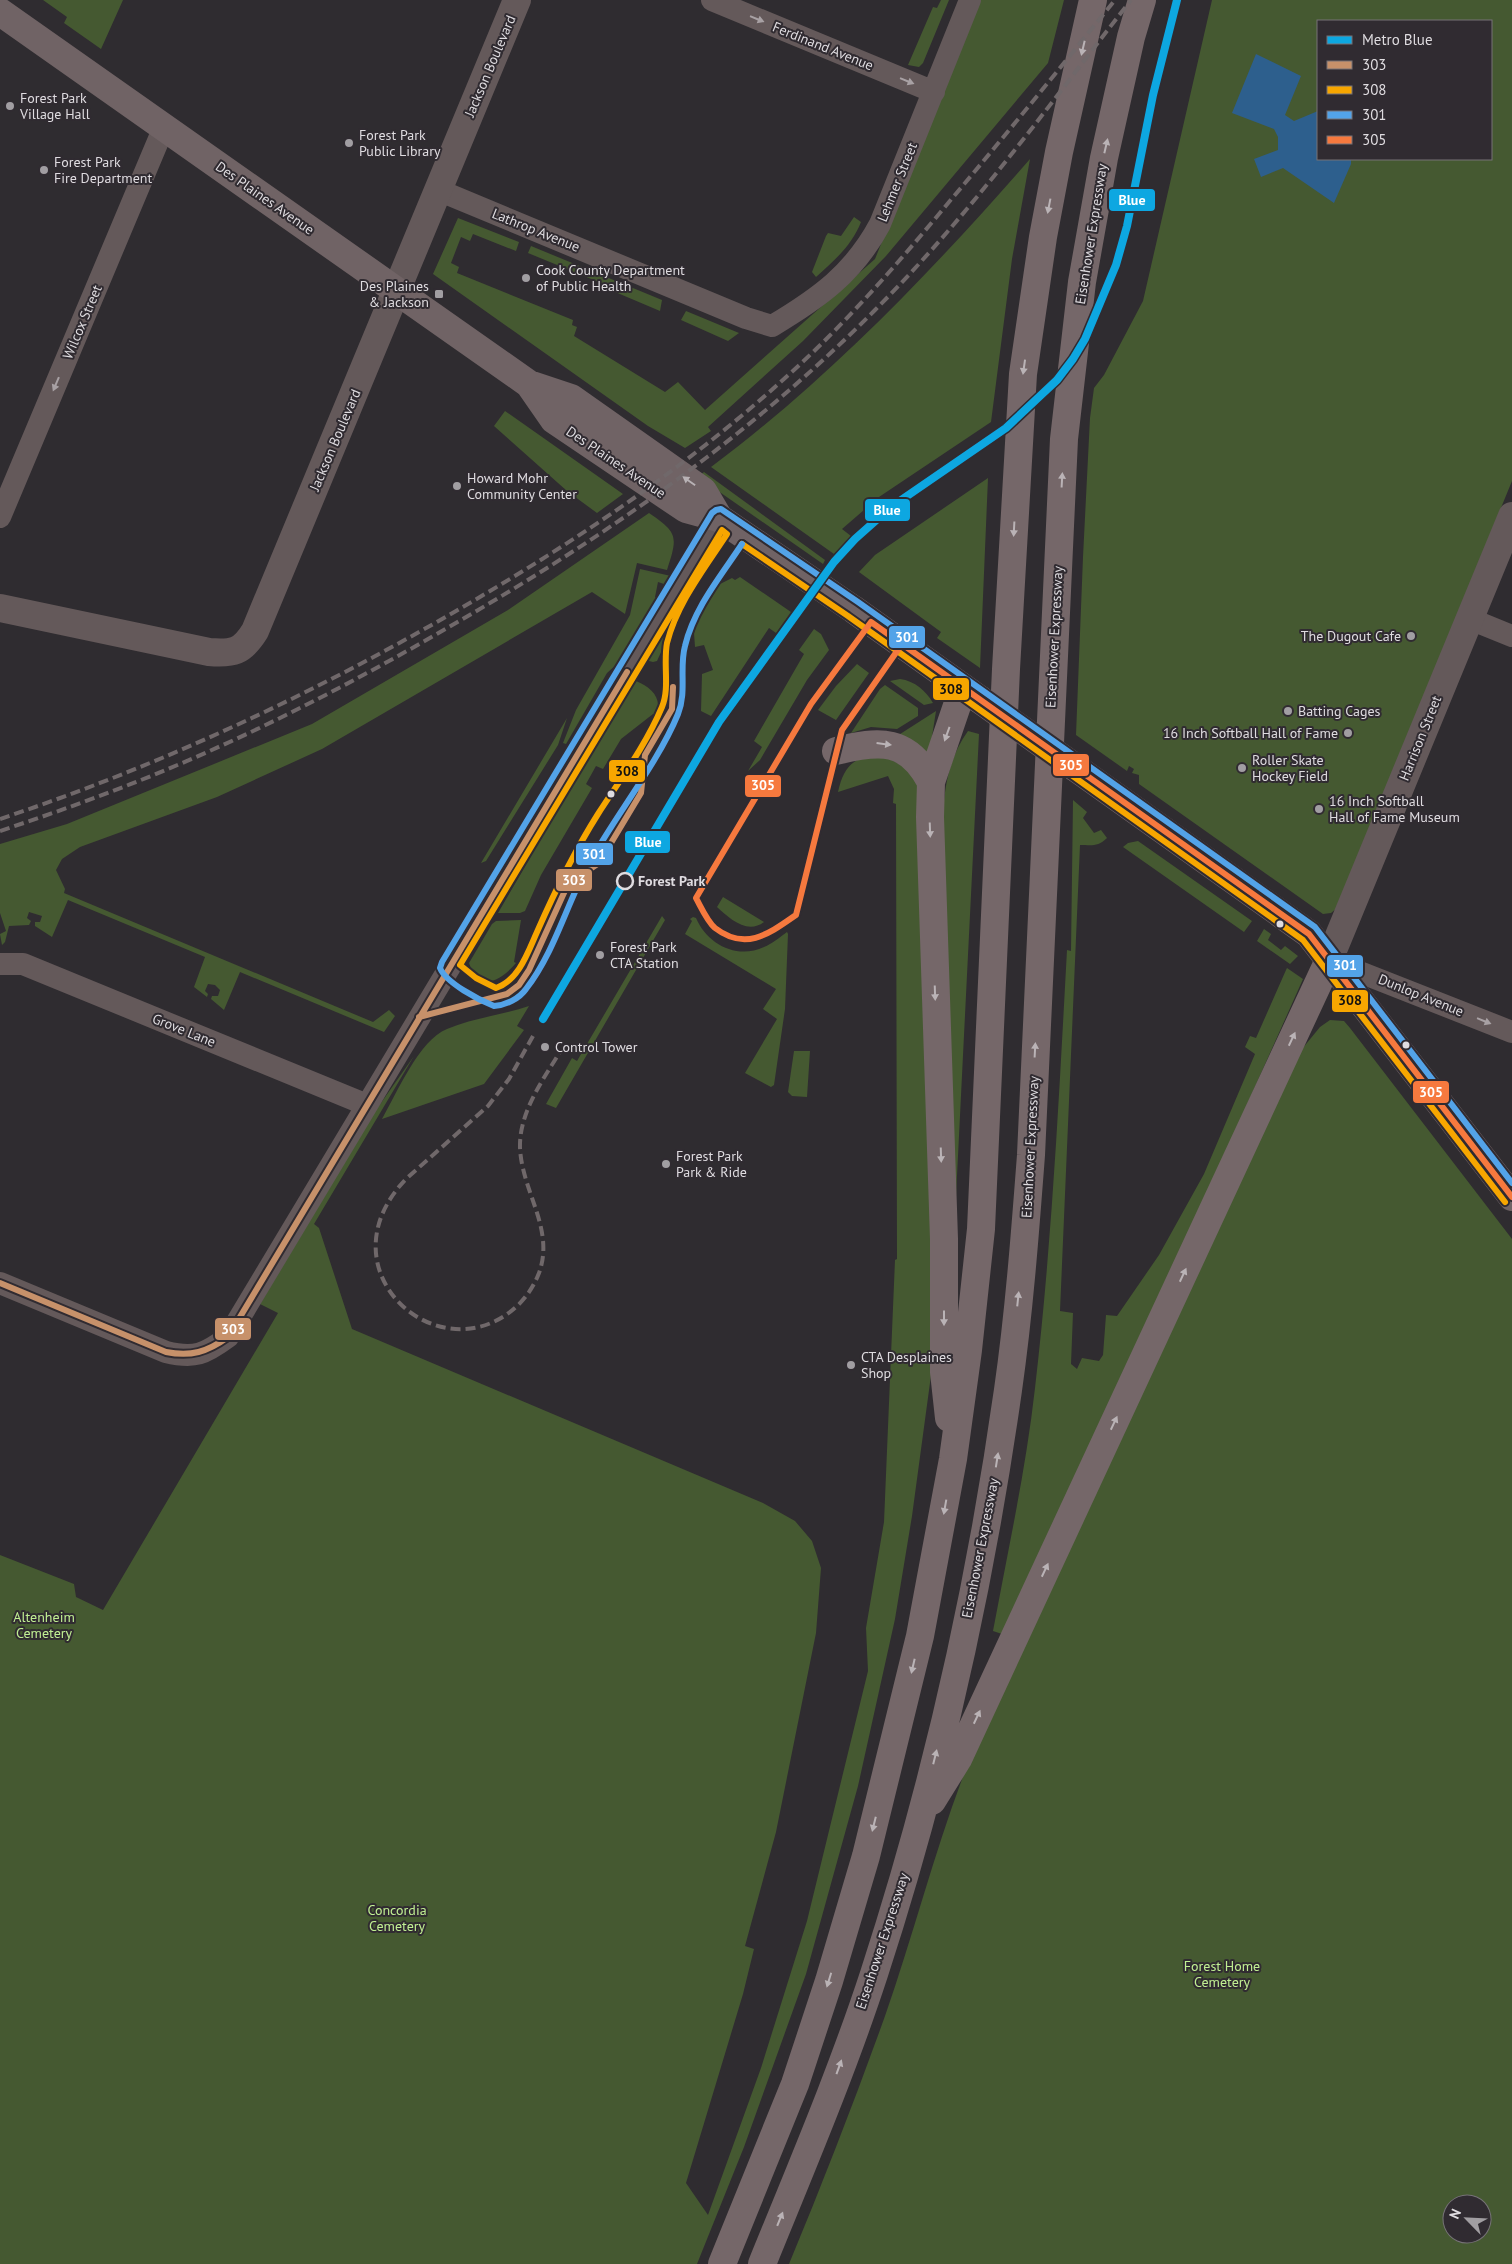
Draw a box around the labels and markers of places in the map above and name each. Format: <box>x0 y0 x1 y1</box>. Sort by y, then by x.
place label: Forest Park Village Hall <box>19 89 90 123</box>
marker: Forest Park Village Hall <box>4 100 16 112</box>
place label: Forest Park Public Library <box>359 126 441 160</box>
marker: Forest Park Public Library <box>343 137 355 149</box>
place label: Forest Park Fire Department <box>54 153 152 187</box>
marker: Forest Park Fire Department <box>38 164 50 176</box>
place label: Cook County Department of Public Health <box>536 261 685 295</box>
marker: Cook County Department of Public Health <box>520 272 532 284</box>
place label: Des Plaines & Jackson <box>360 277 429 311</box>
marker: Des Plaines & Jackson <box>433 288 445 300</box>
place label: Howard Mohr Community Center <box>467 469 577 503</box>
marker: Howard Mohr Community Center <box>451 480 463 492</box>
place label: The Dugout Cafe <box>1301 627 1401 645</box>
marker: The Dugout Cafe <box>1405 630 1417 642</box>
place label: Batting Cages <box>1298 702 1381 720</box>
marker: Batting Cages <box>1282 705 1294 717</box>
place label: 16 Inch Softball Hall of Fame <box>1163 724 1338 742</box>
marker: 16 Inch Softball Hall of Fame <box>1342 727 1354 739</box>
place label: Roller Skate Hockey Field <box>1252 751 1328 785</box>
marker: Roller Skate Hockey Field <box>1236 762 1248 774</box>
unlabelled marker <box>606 789 616 799</box>
place label: 16 Inch Softball Hall of Fame Museum <box>1329 792 1460 826</box>
marker: 16 Inch Softball Hall of Fame Museum <box>1313 803 1325 815</box>
marker: Forest Park <box>616 872 634 890</box>
place label: Forest Park <box>638 872 705 890</box>
unlabelled marker <box>1275 919 1285 929</box>
place label: Forest Park CTA Station <box>610 938 679 972</box>
marker: Forest Park CTA Station <box>594 949 606 961</box>
place label: Control Tower <box>555 1038 638 1056</box>
unlabelled marker <box>1401 1040 1411 1050</box>
marker: Control Tower <box>539 1041 551 1053</box>
place label: Forest Park Park & Ride <box>676 1147 747 1181</box>
marker: Forest Park Park & Ride <box>660 1158 672 1170</box>
place label: CTA Desplaines Shop <box>861 1348 952 1382</box>
marker: CTA Desplaines Shop <box>845 1359 857 1371</box>

